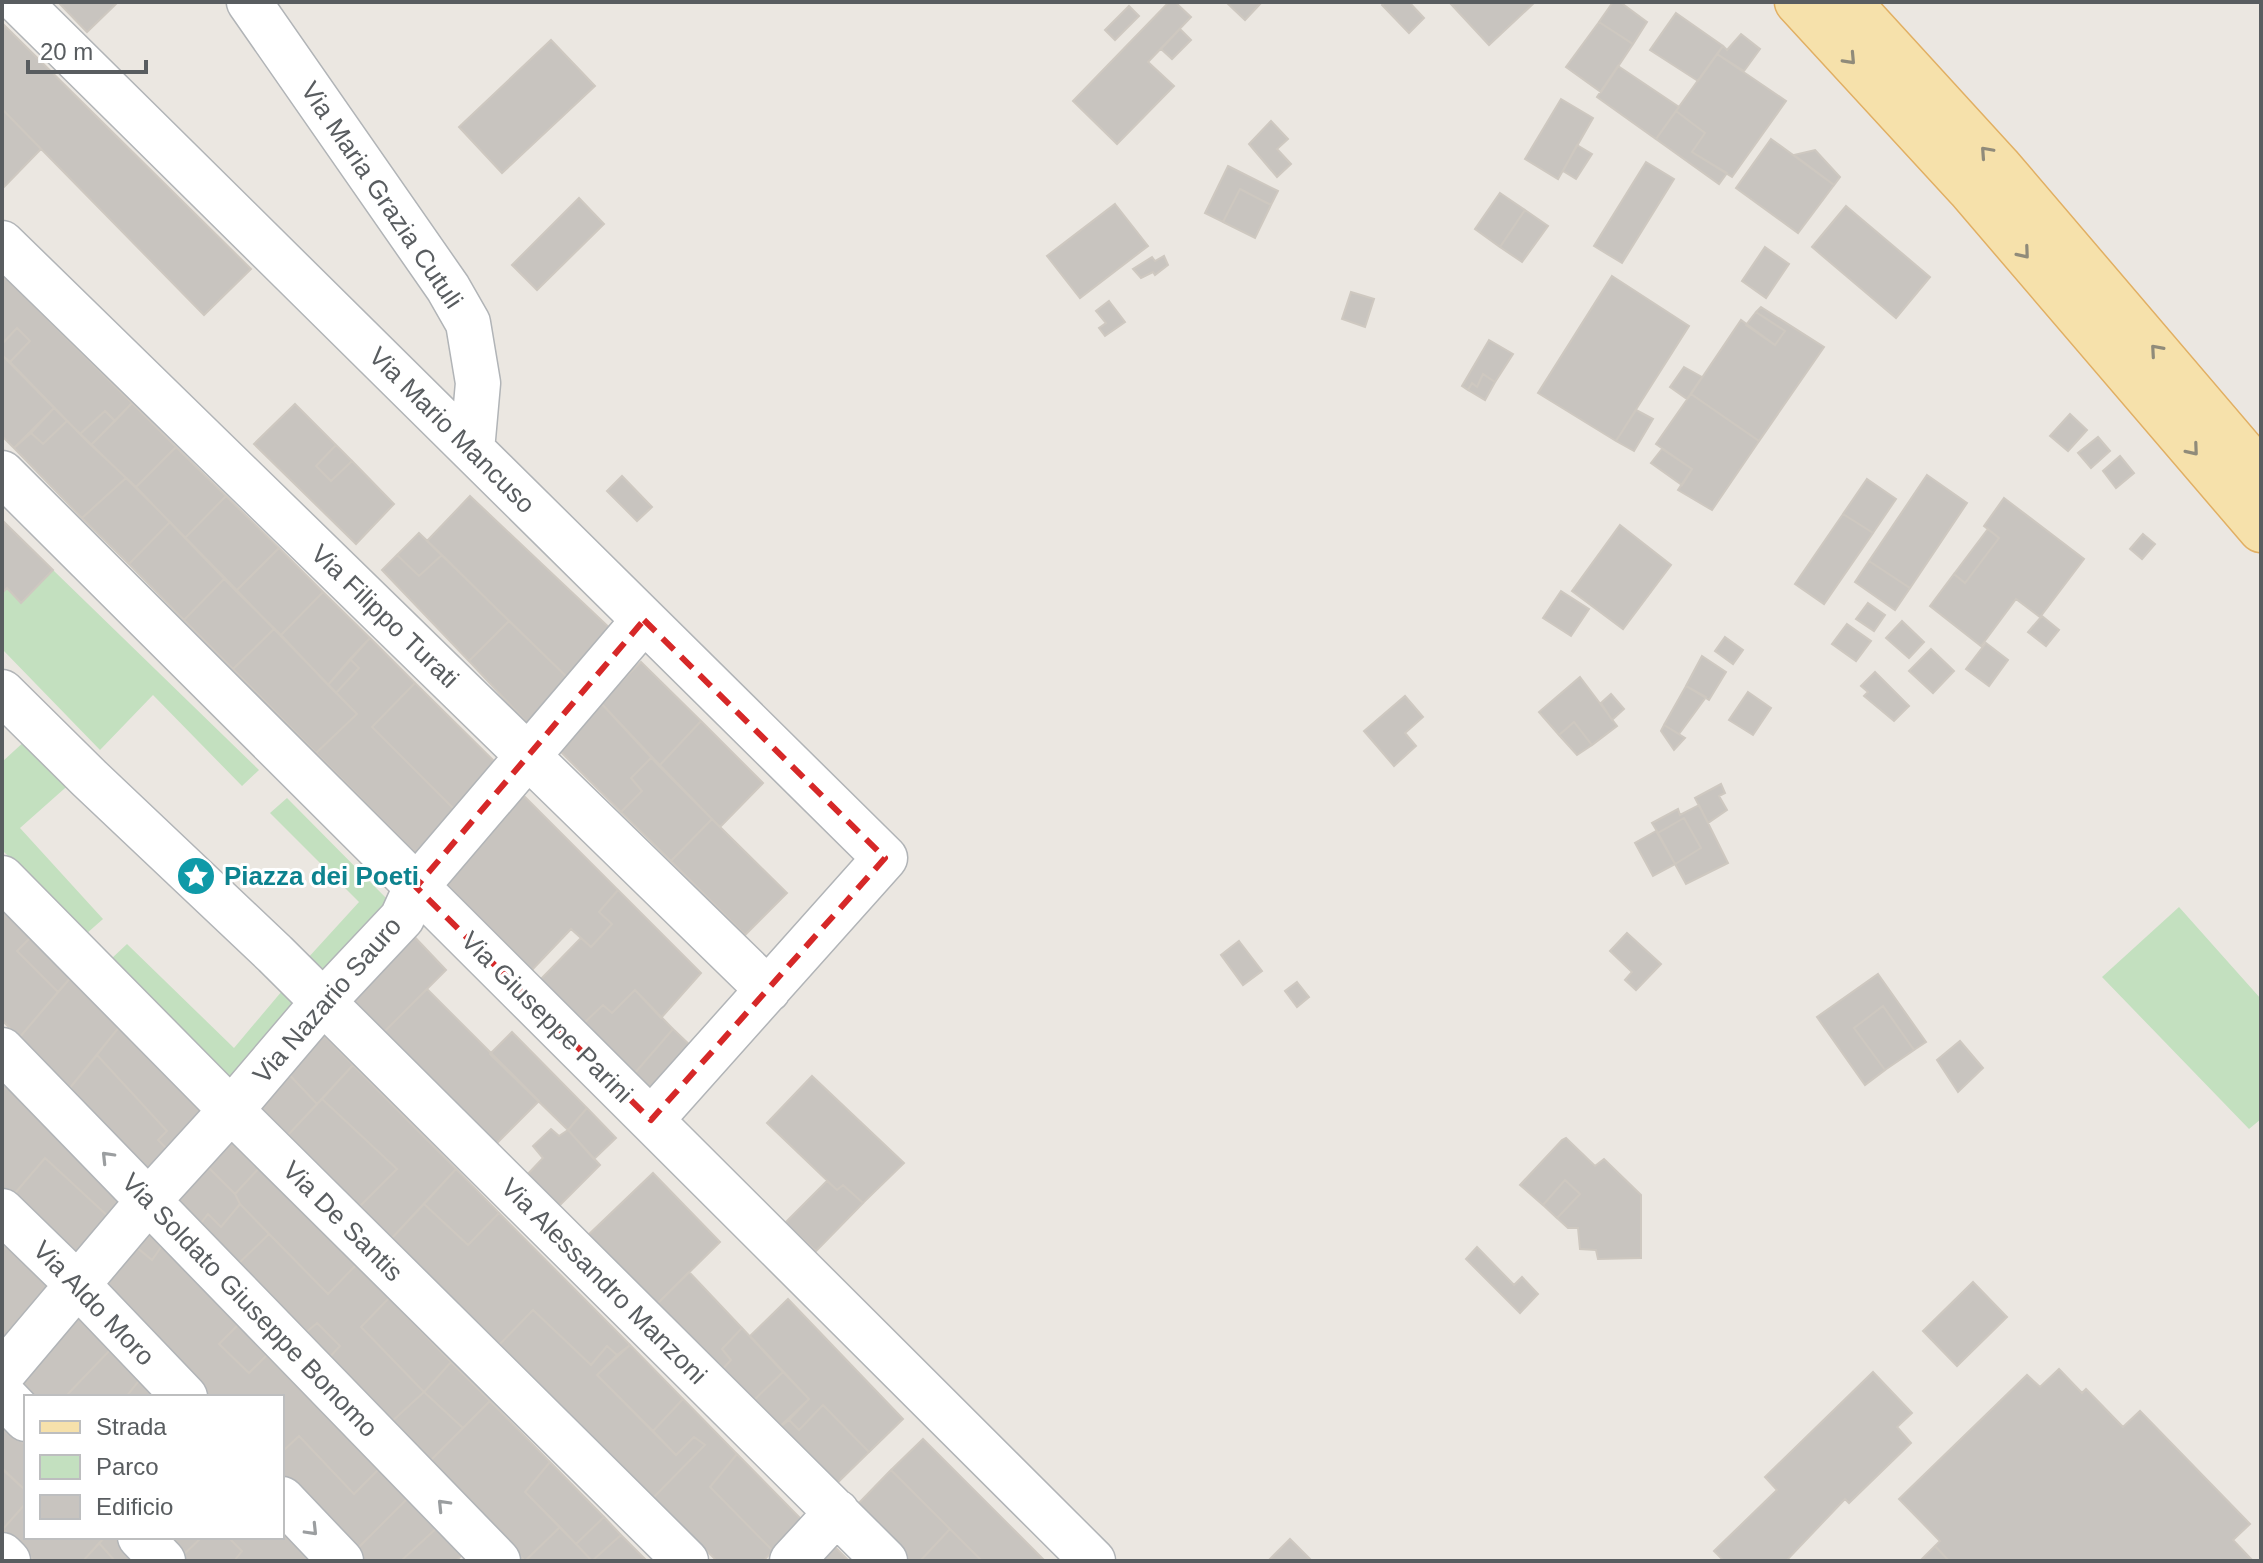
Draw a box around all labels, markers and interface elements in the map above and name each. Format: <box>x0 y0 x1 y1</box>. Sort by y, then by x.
scale bar <box>28 24 146 74</box>
text: 20 m <box>40 38 93 65</box>
one-way arrow <box>1841 50 1855 65</box>
street label: Via Maria Grazia Cutuli <box>295 76 469 314</box>
one-way arrow <box>1982 147 1996 162</box>
one-way arrow <box>2014 243 2029 258</box>
street label: Via Mario Mancuso <box>363 341 541 519</box>
one-way arrow <box>2151 344 2165 359</box>
one-way arrow <box>2183 441 2198 456</box>
street label: Via Filippo Turati <box>305 538 465 694</box>
place icon: Piazza dei Poeti <box>175 855 217 897</box>
place label: Piazza dei Poeti <box>224 861 419 891</box>
street label: Via Nazario Sauro <box>247 911 407 1089</box>
street label: Via Giuseppe Parini <box>455 925 639 1109</box>
one-way arrow <box>101 1152 116 1166</box>
street label: Via De Santis <box>277 1155 409 1287</box>
street label: Via Soldato Giuseppe Bonomo <box>116 1167 384 1443</box>
street label: Via Alessandro Manzoni <box>495 1172 713 1390</box>
street label: Via Aldo Moro <box>27 1235 161 1371</box>
legend <box>24 1395 284 1539</box>
text: Strada <box>96 1413 167 1440</box>
text: Parco <box>96 1453 159 1480</box>
text: Edificio <box>96 1493 173 1520</box>
one-way arrow <box>438 1500 453 1514</box>
one-way arrow <box>302 1521 317 1535</box>

